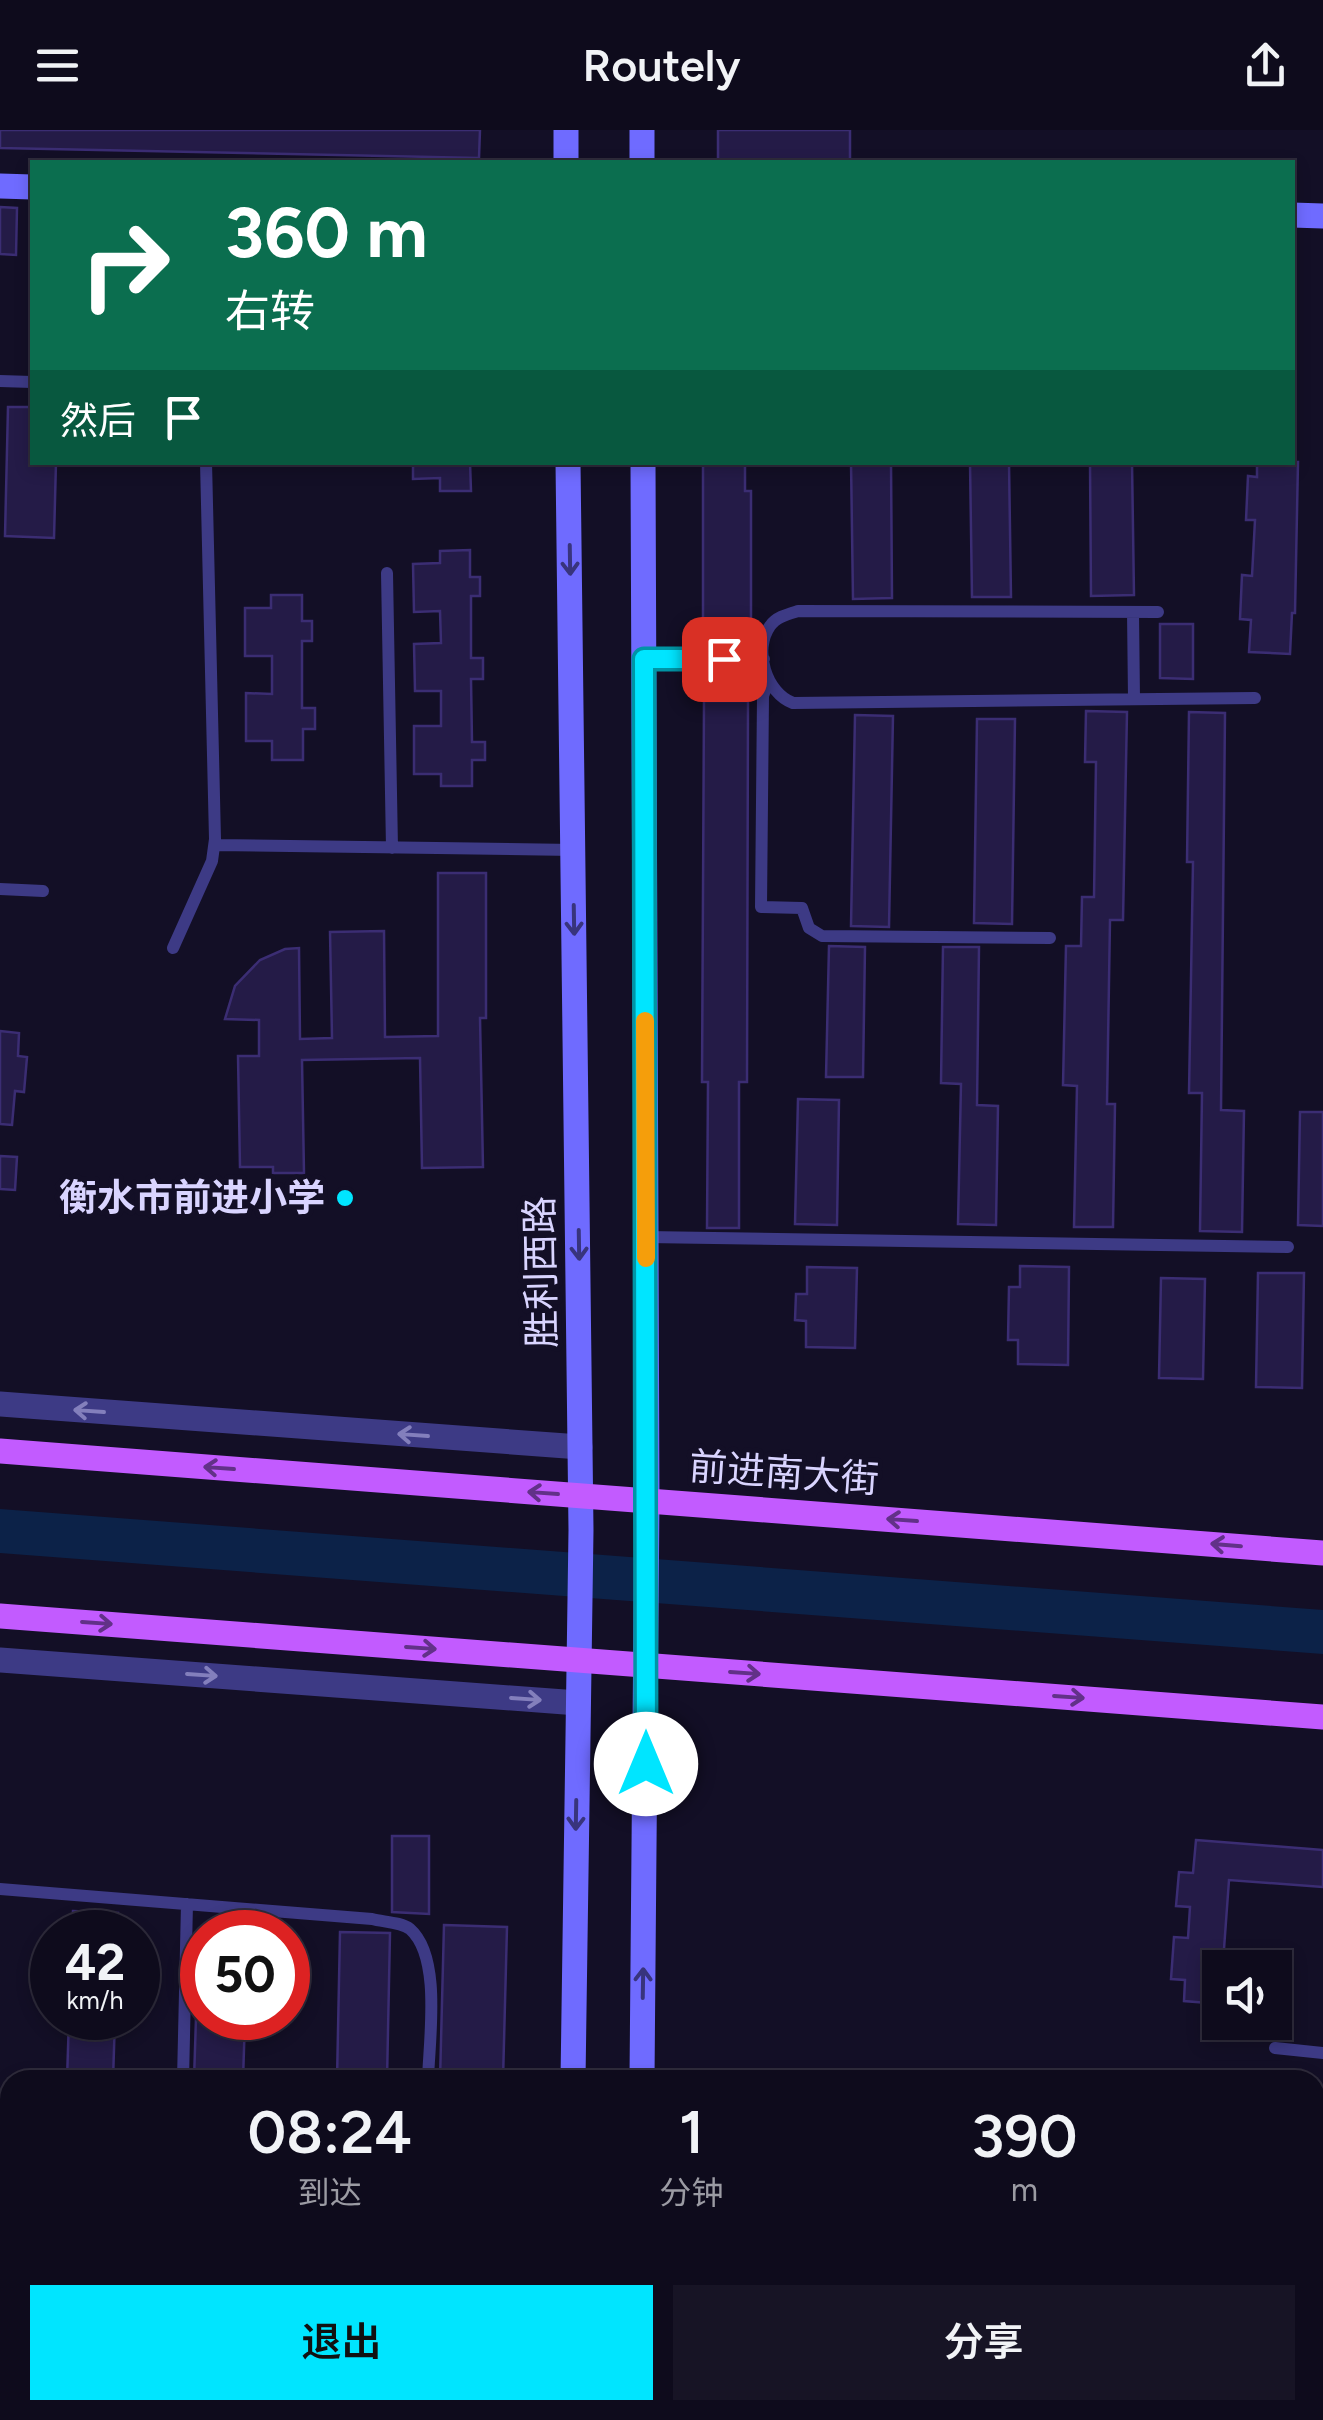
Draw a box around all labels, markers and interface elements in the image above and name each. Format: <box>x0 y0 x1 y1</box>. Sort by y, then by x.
icon: menu <box>30 38 85 93</box>
text: Routely <box>582 38 741 92</box>
icon: share <box>1238 38 1293 93</box>
text: 360 m <box>225 190 428 275</box>
icon: right <box>60 200 190 330</box>
text: 右转 <box>225 284 315 338</box>
icon: arrive <box>156 390 211 445</box>
text: 然后 <box>60 398 136 444</box>
one-way arrow <box>560 543 579 575</box>
pin <box>682 617 767 702</box>
icon: arrive <box>697 632 752 687</box>
one-way arrow <box>565 903 584 935</box>
place label: 衡水市前进小学 <box>59 1175 325 1221</box>
marker: 衡水市前进小学 <box>334 1187 356 1209</box>
street label: 胜利西路 <box>517 1196 565 1348</box>
one-way arrow <box>569 1228 588 1260</box>
one-way arrow <box>74 1401 106 1420</box>
one-way arrow <box>398 1425 430 1444</box>
street label: 前进南大街 <box>688 1443 880 1503</box>
one-way arrow <box>203 1458 235 1477</box>
one-way arrow <box>527 1483 559 1502</box>
one-way arrow <box>886 1510 918 1529</box>
one-way arrow <box>1210 1535 1242 1554</box>
one-way arrow <box>81 1614 113 1633</box>
one-way arrow <box>405 1638 437 1657</box>
one-way arrow <box>729 1663 761 1682</box>
one-way arrow <box>185 1666 218 1685</box>
one-way arrow <box>1053 1688 1085 1707</box>
one-way arrow <box>510 1689 542 1708</box>
position arrow <box>594 1712 698 1816</box>
one-way arrow <box>567 1798 586 1830</box>
speed limit sign: 50 <box>180 1910 310 2040</box>
text: 42 <box>65 1932 125 1993</box>
map controls <box>1202 1950 1292 2040</box>
button: sound <box>1202 1950 1292 2040</box>
one-way arrow <box>634 1967 652 2000</box>
text: km/h <box>66 1985 124 2015</box>
text: 08:24 <box>248 2096 412 2168</box>
text: 1 <box>679 2096 704 2168</box>
text: 390 <box>971 2100 1077 2172</box>
text: m <box>1011 2171 1038 2209</box>
text: 到达 <box>298 2174 362 2212</box>
text: 分钟 <box>660 2174 724 2212</box>
button: 退出 <box>30 2285 653 2400</box>
button: 分享 <box>673 2285 1295 2400</box>

